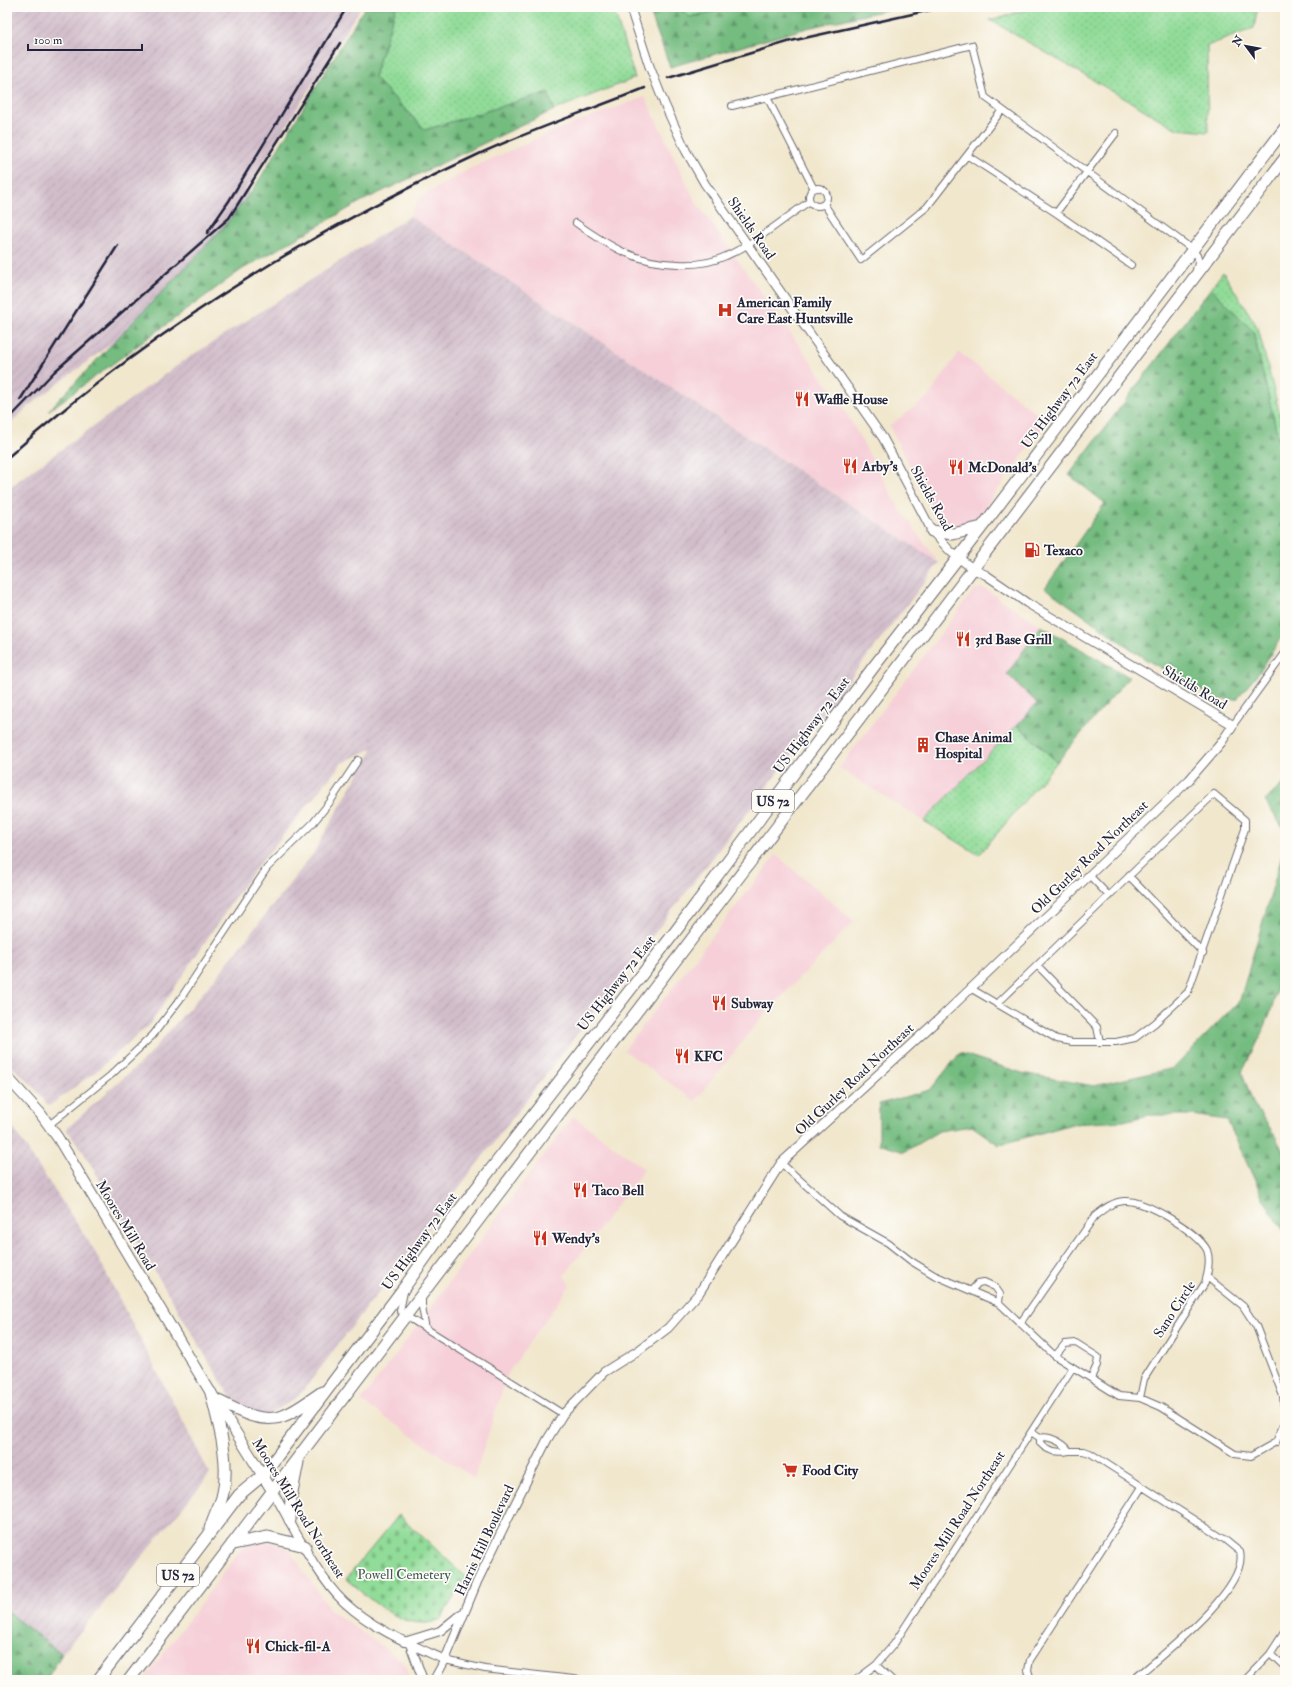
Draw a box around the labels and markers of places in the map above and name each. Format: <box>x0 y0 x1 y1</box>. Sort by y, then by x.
place label: American Family Care East Huntsville <box>736 294 853 327</box>
hospital icon: American Family Care East Huntsville <box>716 301 734 319</box>
restaurant icon: Waffle House <box>793 390 811 408</box>
place label: Waffle House <box>813 391 888 408</box>
restaurant icon: Arby's <box>841 457 859 475</box>
place label: Arby's <box>861 458 898 476</box>
restaurant icon: McDonald's <box>947 458 965 476</box>
place label: McDonald's <box>967 459 1037 476</box>
fuel station icon: Texaco <box>1023 541 1041 559</box>
place label: Texaco <box>1043 542 1083 559</box>
restaurant icon: 3rd Base Grill <box>954 630 972 648</box>
place label: 3rd Base Grill <box>975 631 1052 648</box>
place label: Chase Animal Hospital <box>935 729 1012 763</box>
building icon: Chase Animal Hospital <box>914 736 932 754</box>
restaurant icon: Subway <box>710 994 728 1012</box>
place label: Subway <box>731 995 774 1013</box>
restaurant icon: KFC <box>673 1047 691 1065</box>
place label: KFC <box>694 1048 723 1065</box>
restaurant icon: Taco Bell <box>571 1181 589 1199</box>
place label: Taco Bell <box>591 1182 644 1199</box>
restaurant icon: Wendy's <box>531 1229 549 1247</box>
place label: Wendy's <box>551 1230 600 1248</box>
supermarket icon: Food City <box>781 1461 799 1479</box>
place label: Food City <box>802 1462 859 1480</box>
restaurant icon: Chick-fil-A <box>244 1637 262 1655</box>
place label: Chick-fil-A <box>265 1638 331 1655</box>

